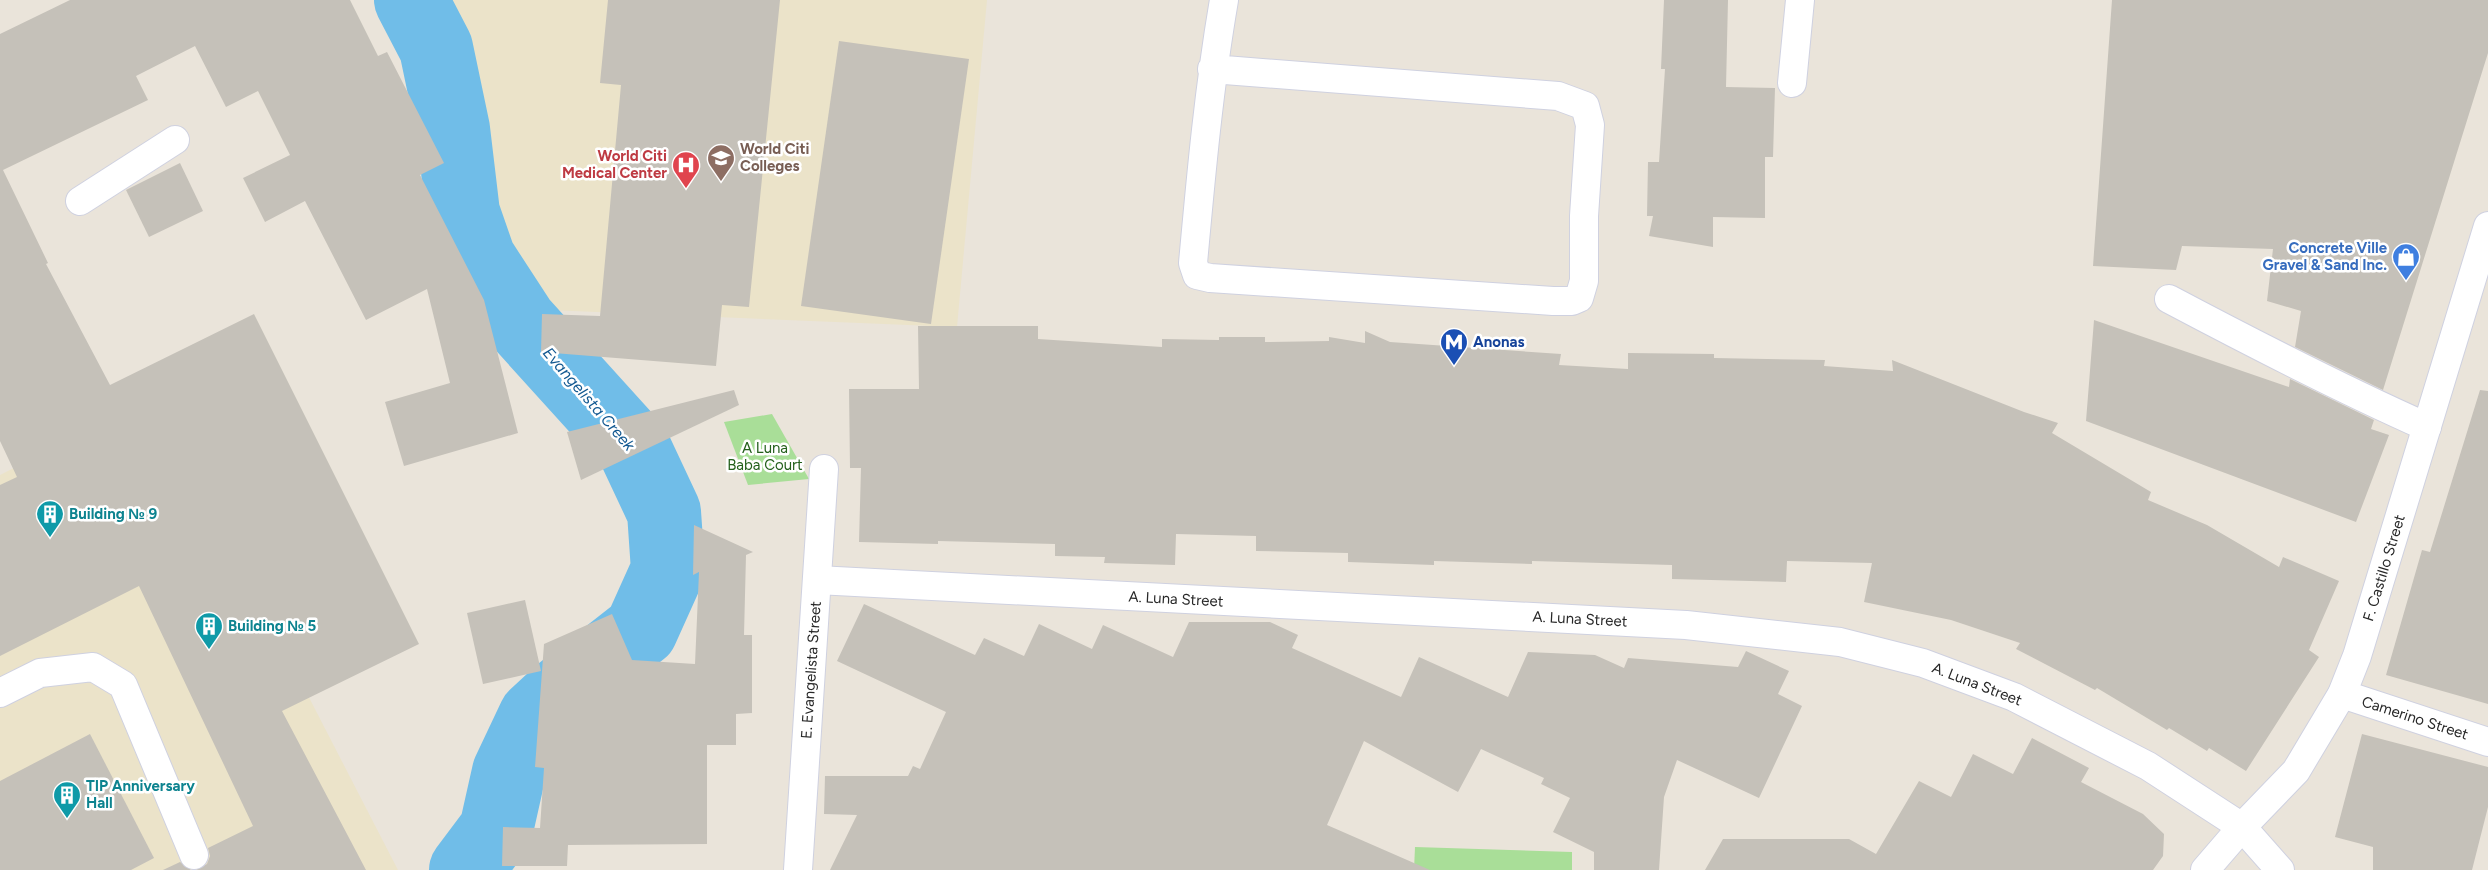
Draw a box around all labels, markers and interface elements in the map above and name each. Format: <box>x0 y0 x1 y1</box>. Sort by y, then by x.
place label: World Citi Colleges <box>740 140 810 175</box>
school or university icon: World Citi Colleges <box>706 143 736 182</box>
place label: World Citi Medical Center <box>562 147 667 182</box>
hospital icon: World Citi Medical Center <box>671 150 701 189</box>
place label: Concrete Ville Gravel & Sand Inc. <box>2263 239 2388 274</box>
shop icon: Concrete Ville Gravel & Sand Inc. <box>2391 242 2421 281</box>
metro station icon: Anonas <box>1439 327 1469 366</box>
place label: Anonas <box>1473 333 1524 351</box>
water label: Evangelista Creek <box>539 343 640 455</box>
park label: A Luna Baba Court <box>727 439 803 474</box>
building icon: Building № 9 <box>35 499 65 538</box>
place label: Building № 9 <box>69 505 158 523</box>
street label: F. Castillo Street <box>2359 512 2409 624</box>
street label: A. Luna Street <box>1128 588 1224 610</box>
street label: E. Evangelista Street <box>797 600 825 739</box>
street label: A. Luna Street <box>1532 608 1628 630</box>
building icon: Building № 5 <box>194 611 224 650</box>
place label: Building № 5 <box>228 617 317 635</box>
street label: A. Luna Street <box>1929 659 2025 710</box>
street label: Camerino Street <box>2360 692 2471 744</box>
place label: TIP Anniversary Hall <box>86 777 195 812</box>
building icon: TIP Anniversary Hall <box>52 780 82 819</box>

